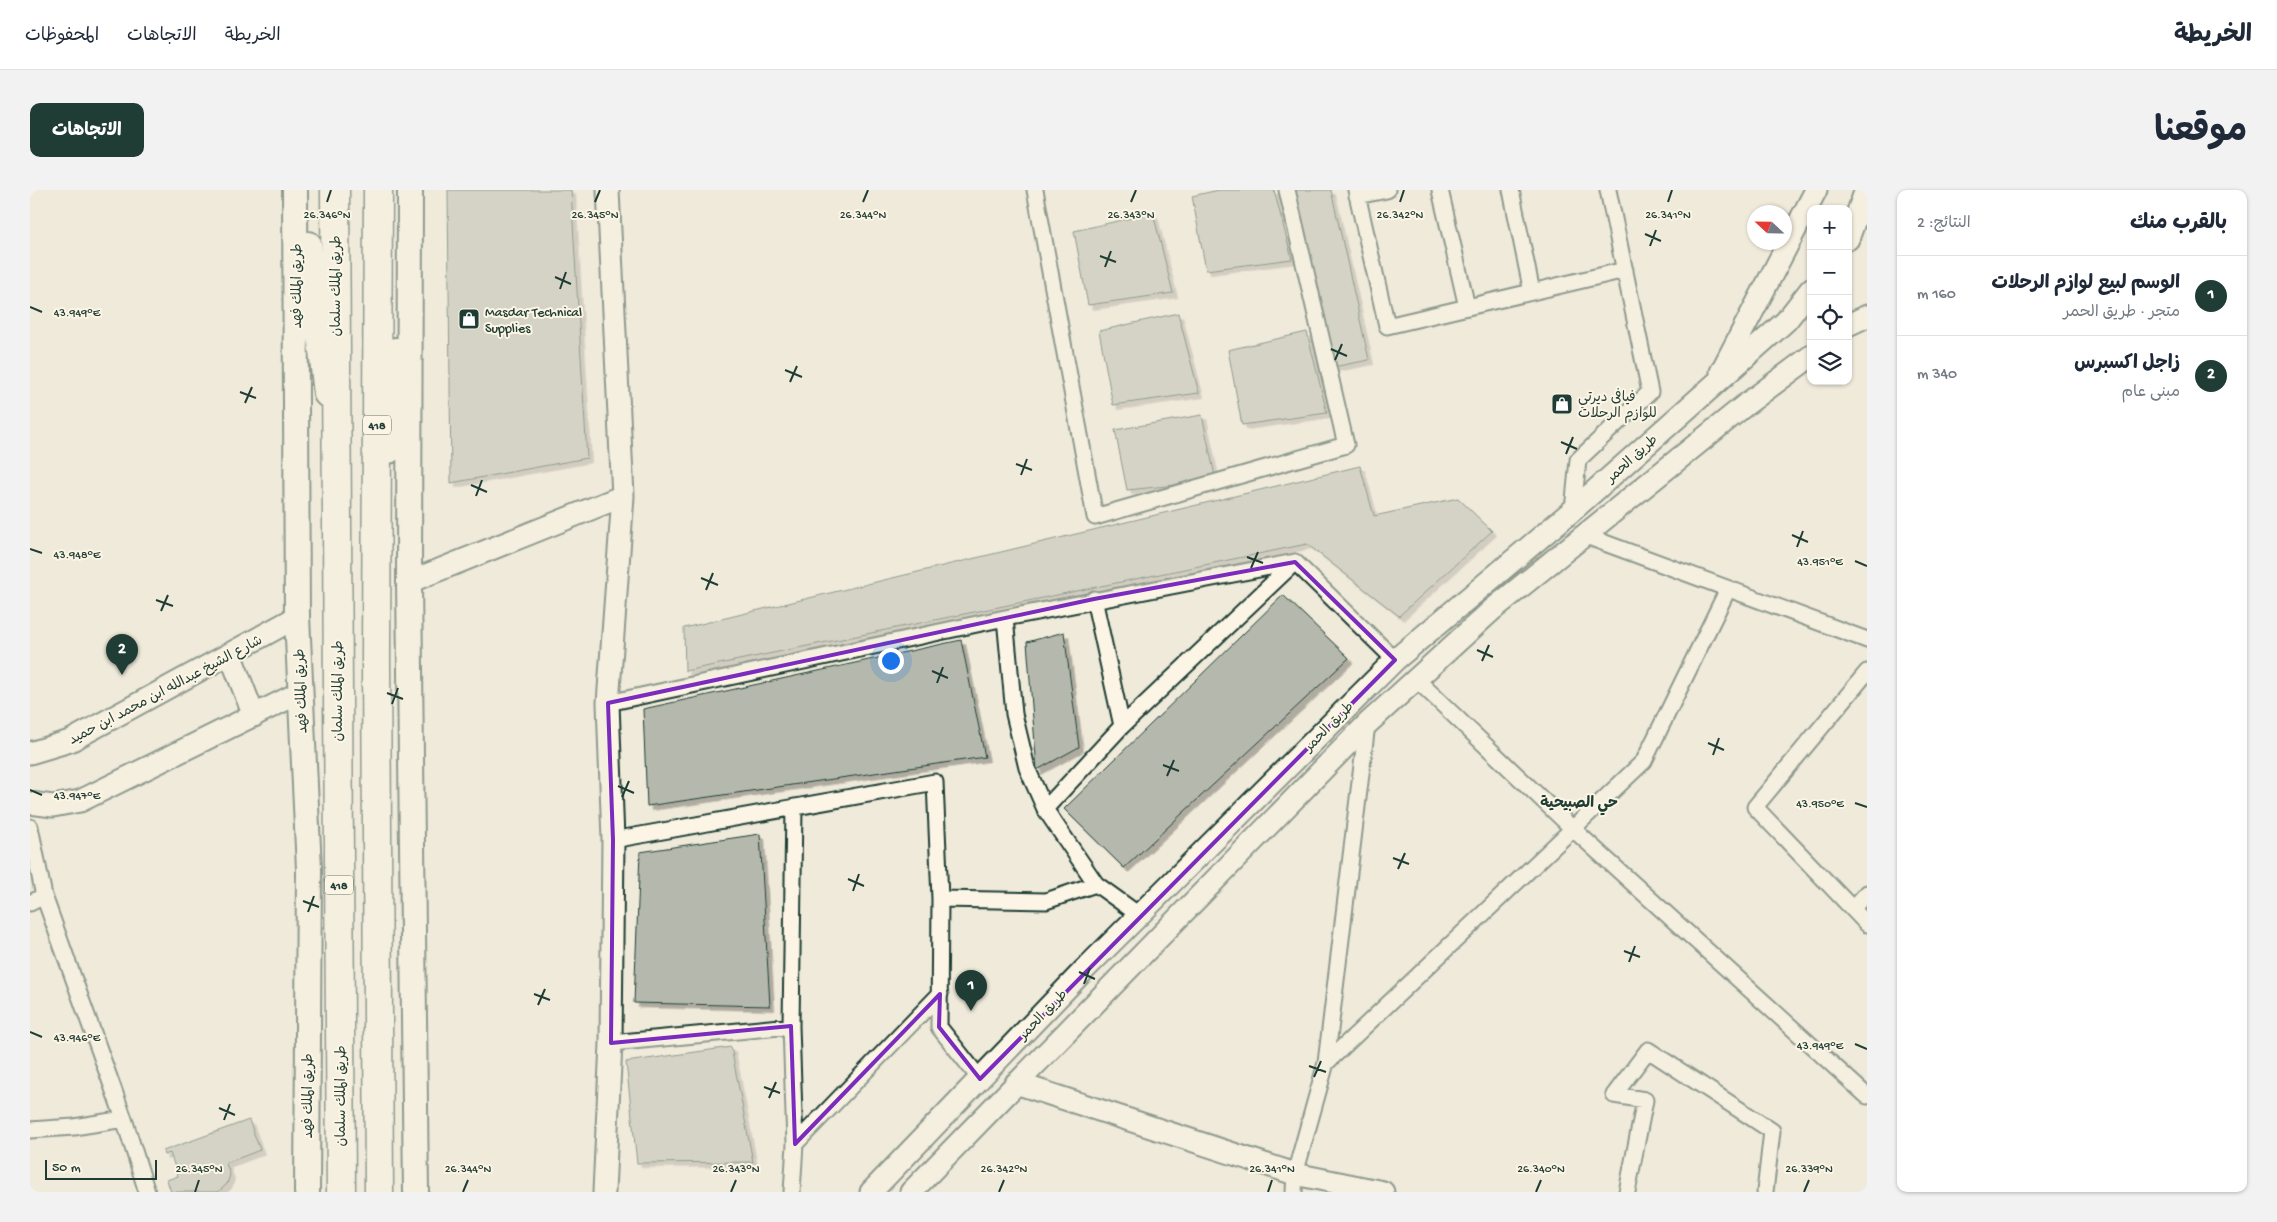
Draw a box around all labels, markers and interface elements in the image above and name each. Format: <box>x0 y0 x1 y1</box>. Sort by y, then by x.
text: الخريطة <box>2174 22 2252 51</box>
text: المحفوظات <box>25 26 99 47</box>
text: الاتجاهات <box>127 26 197 47</box>
text: الخريطة <box>225 26 281 47</box>
button: الاتجاهات <box>30 103 144 157</box>
text: موقعنا <box>2154 113 2247 154</box>
north arrow <box>1747 205 1792 250</box>
map controls <box>1807 205 1852 385</box>
button: + <box>1807 205 1852 250</box>
text: 26.346°N <box>304 209 351 223</box>
text: 26.345°N <box>571 209 619 223</box>
text: 26.344°N <box>840 209 886 223</box>
text: 26.343°N <box>1107 209 1155 223</box>
text: 26.342°N <box>1377 209 1424 223</box>
text: 26.341°N <box>1645 209 1691 223</box>
text: بالقرب منك <box>2130 212 2227 237</box>
text: النتائج: 2 <box>1917 215 1971 234</box>
street label: طريق الملك سلمان <box>329 235 346 337</box>
street label: طريق الملك فهد <box>290 243 307 329</box>
button: − <box>1807 250 1852 295</box>
text: الوسم لبيع لوازم الرحلات <box>1992 273 2180 296</box>
text: 160 m <box>1917 286 1956 305</box>
text: 1 <box>2208 286 2214 305</box>
button: locate <box>1807 295 1852 340</box>
text: متجر · طريق الحمر <box>2063 304 2180 323</box>
place label: Masdar Technical Supplies <box>485 305 582 338</box>
text: 43.949°E <box>54 307 101 321</box>
shop icon: Masdar Technical Supplies <box>457 307 481 331</box>
button: layers <box>1807 340 1852 385</box>
text: زاجل اكسبرس <box>2074 353 2180 376</box>
text: 340 m <box>1917 366 1957 385</box>
text: 2 <box>2207 366 2215 385</box>
text: مبنى عام <box>2121 384 2180 403</box>
place label: فيافي ديرتي للوازم الرحلات <box>1578 388 1657 424</box>
shop icon: فيافي ديرتي للوازم الرحلات <box>1550 392 1574 416</box>
road number: 418 <box>363 416 391 434</box>
street label: طريق الحمر <box>1603 432 1662 488</box>
text: 43.948°E <box>54 549 101 563</box>
text: 43.951°E <box>1797 556 1843 570</box>
street label: شارع الشيخ عبدالله ابن محمد ابن حميد <box>66 633 266 750</box>
pin: 2 <box>106 634 138 675</box>
street label: طريق الملك سلمان <box>331 640 348 742</box>
street label: طريق الملك فهد <box>293 648 312 734</box>
your location <box>878 648 904 674</box>
street label: طريق الحمر <box>1301 699 1358 757</box>
text: 43.947°E <box>54 790 101 804</box>
district label: حي الصبيحية <box>1540 794 1618 816</box>
text: 43.950°E <box>1796 798 1844 812</box>
road number: 418 <box>325 876 353 894</box>
pin: 1 <box>955 970 987 1011</box>
street label: طريق الحمر <box>1015 987 1072 1045</box>
text: 43.946°E <box>54 1032 101 1046</box>
text: 43.949°E <box>1797 1040 1844 1054</box>
street label: طريق الملك سلمان <box>334 1045 351 1147</box>
street label: طريق الملك فهد <box>301 1053 318 1139</box>
scale bar <box>45 1157 158 1180</box>
text: 50 m <box>52 1160 81 1177</box>
text: 26.345°N <box>175 1163 223 1177</box>
text: 26.344°N <box>445 1163 491 1177</box>
text: 26.343°N <box>712 1163 760 1177</box>
text: 26.342°N <box>981 1163 1028 1177</box>
text: 26.341°N <box>1249 1163 1295 1177</box>
text: 26.340°N <box>1517 1163 1565 1177</box>
text: 26.339°N <box>1785 1163 1833 1177</box>

